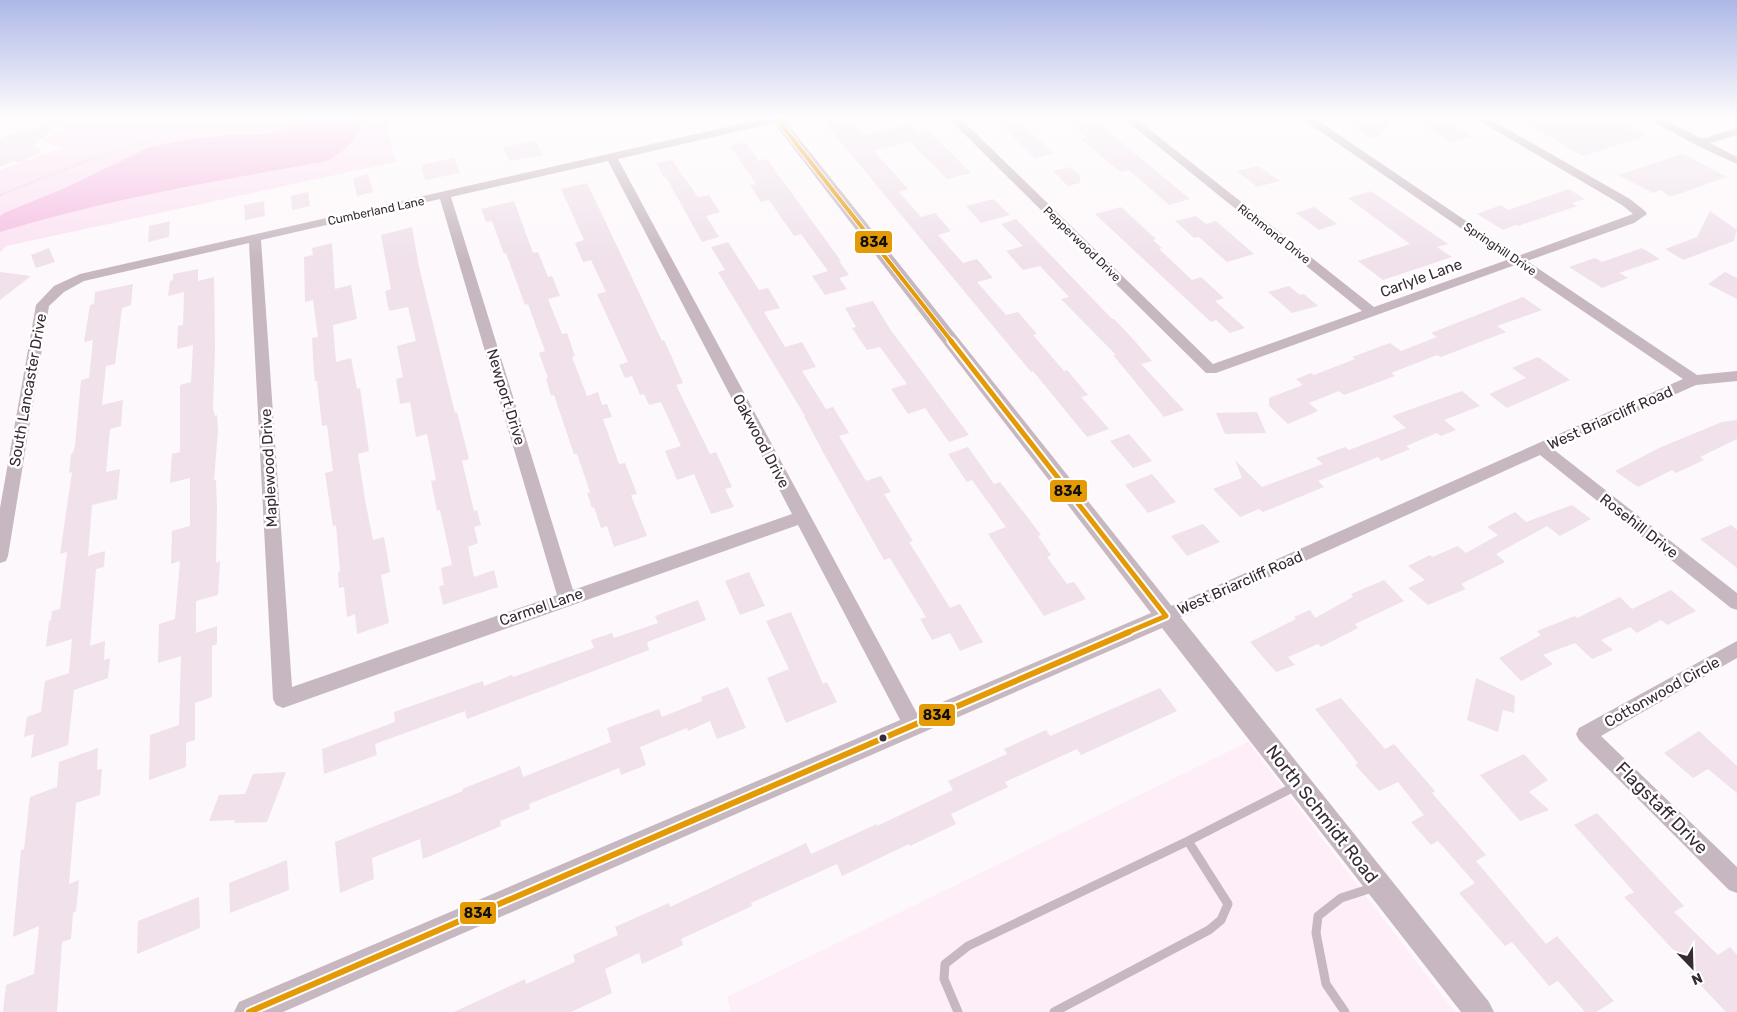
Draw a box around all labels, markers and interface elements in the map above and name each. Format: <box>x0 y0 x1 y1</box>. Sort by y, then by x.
street label: Cumberland Lane <box>326 194 426 228</box>
street label: Richmond Drive <box>1235 201 1313 267</box>
street label: Pepperwood Drive <box>1040 203 1124 285</box>
street label: Springhill Drive <box>1461 220 1539 279</box>
line badge: 834 <box>854 230 893 254</box>
text: 834 <box>860 234 889 251</box>
street label: Carlyle Lane <box>1378 255 1464 301</box>
street label: South Lancaster Drive <box>6 312 50 468</box>
street label: Newport Drive <box>483 347 529 447</box>
street label: West Briarcliff Road <box>1545 382 1675 454</box>
street label: Oakwood Drive <box>729 391 793 491</box>
street label: Maplewood Drive <box>257 408 281 528</box>
line badge: 834 <box>1049 479 1088 503</box>
text: 834 <box>1054 483 1083 500</box>
street label: Rosehill Drive <box>1596 490 1682 562</box>
street label: West Briarcliff Road <box>1175 547 1305 619</box>
street label: Carmel Lane <box>497 584 585 630</box>
street label: Cottonwood Circle <box>1601 653 1723 731</box>
line badge: 834 <box>918 703 956 727</box>
text: 834 <box>923 707 952 724</box>
unlabelled marker <box>878 733 888 743</box>
street label: North Schmidt Road <box>1261 740 1383 888</box>
street label: Flagstaff Drive <box>1611 757 1713 859</box>
line badge: 834 <box>459 901 497 925</box>
text: 834 <box>464 905 493 922</box>
north arrow <box>1667 942 1717 992</box>
text: N <box>1689 969 1705 988</box>

